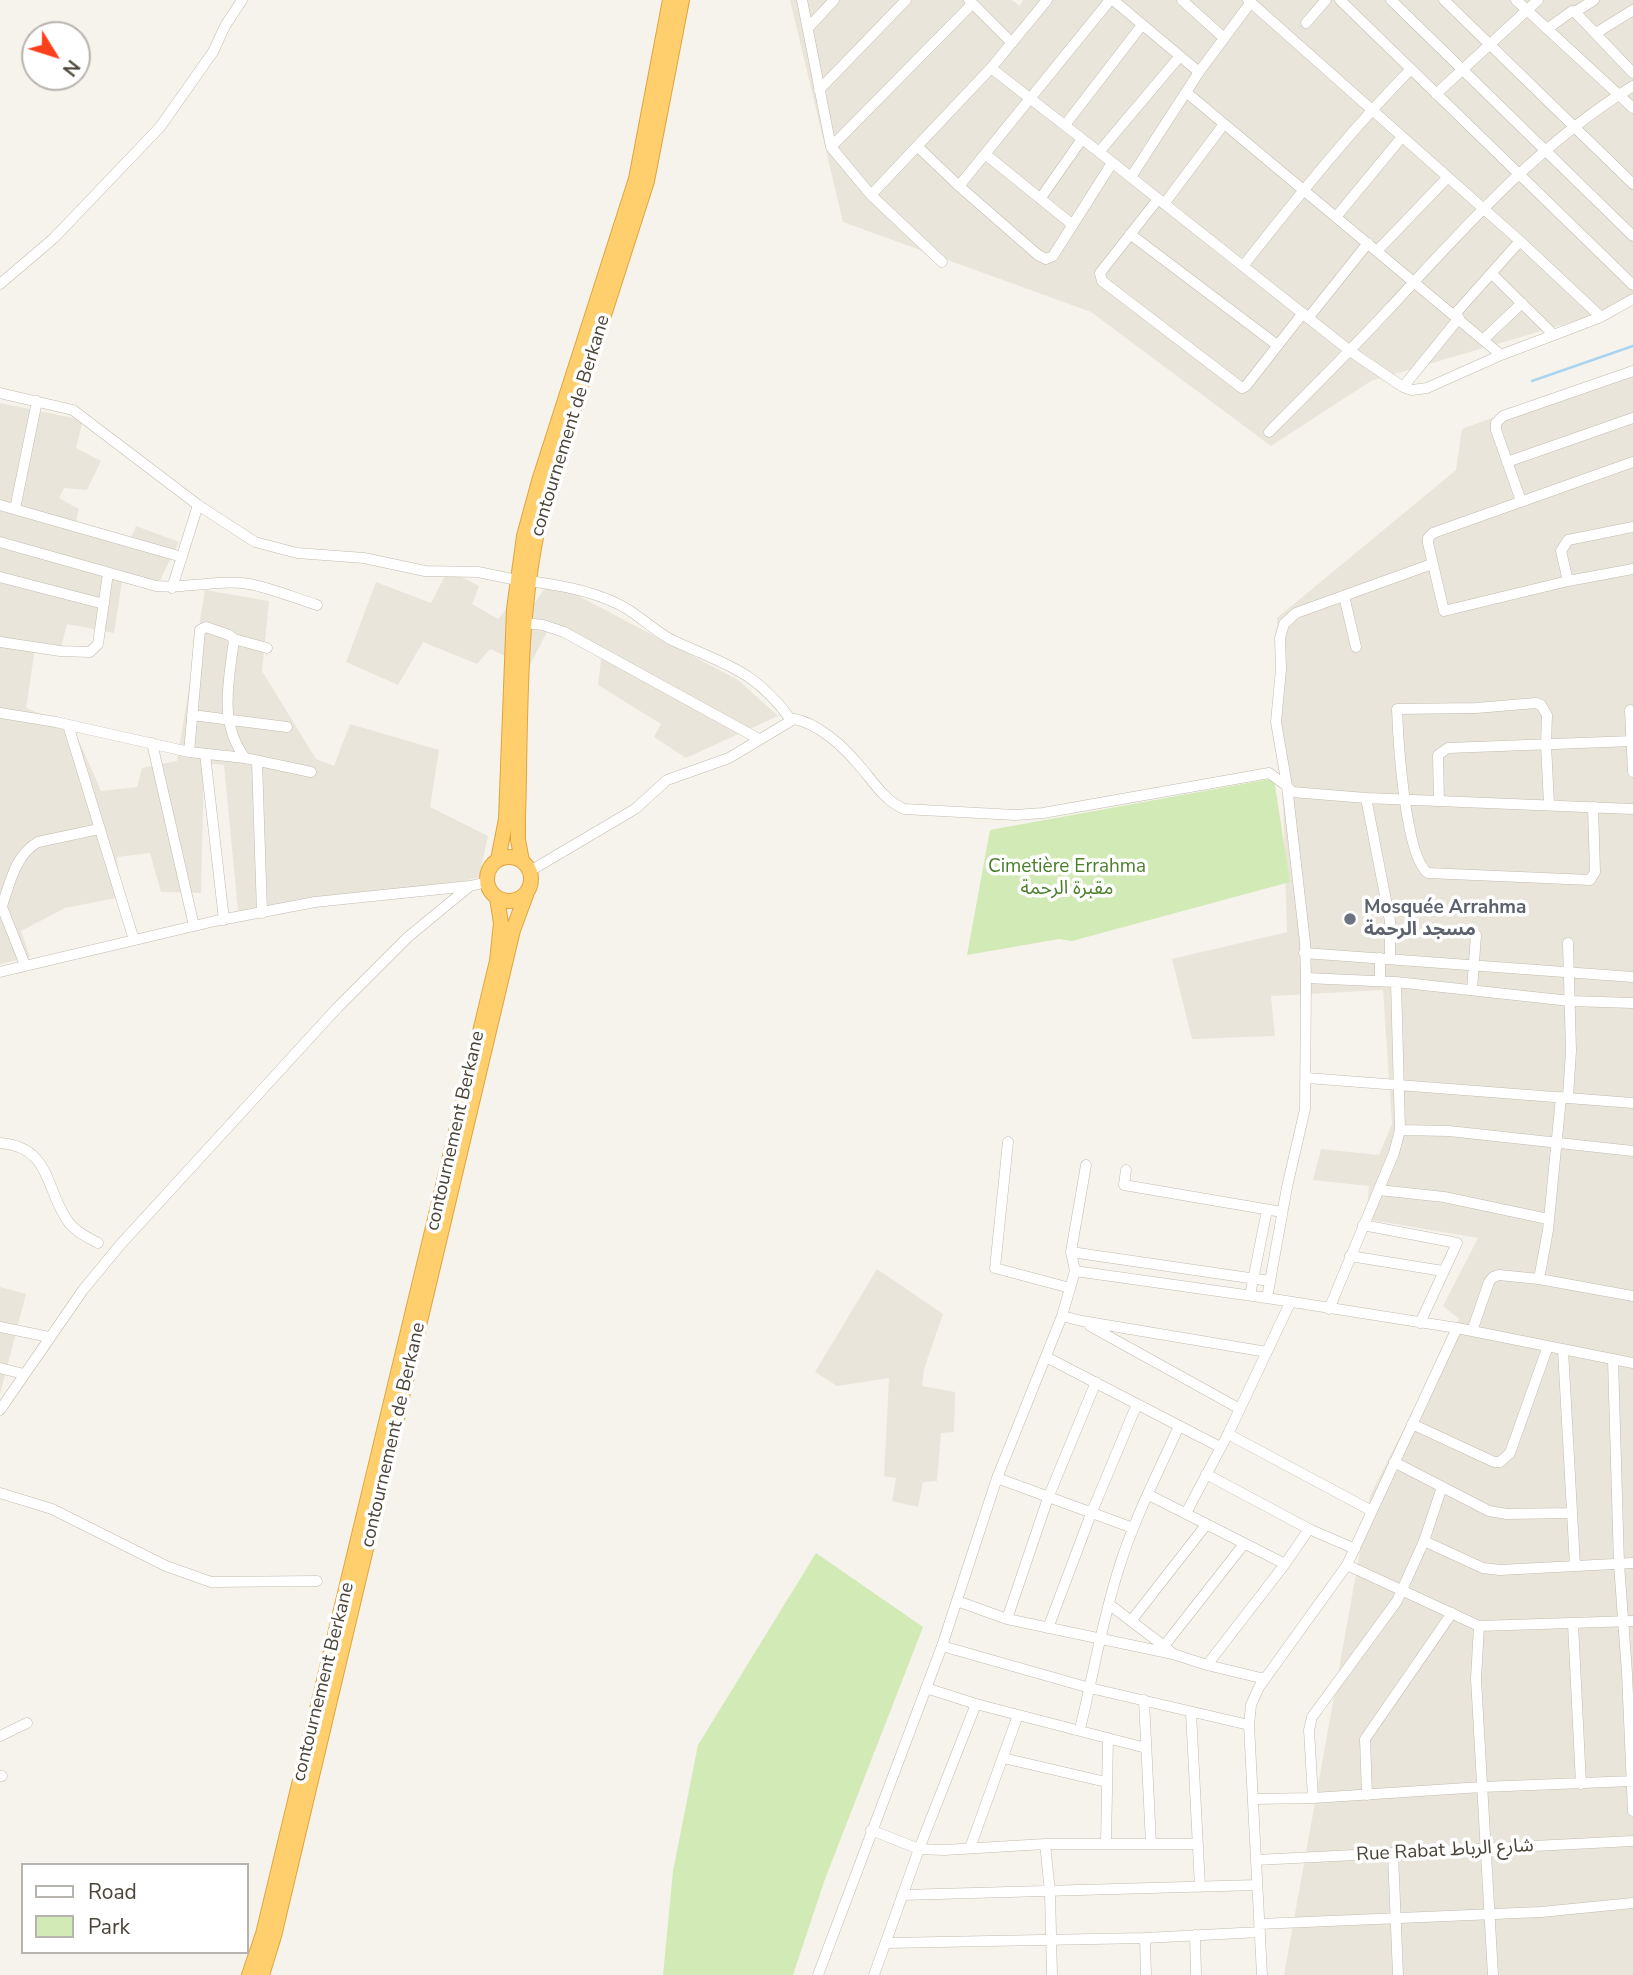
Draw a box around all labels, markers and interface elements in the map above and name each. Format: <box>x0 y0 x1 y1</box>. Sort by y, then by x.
north arrow <box>21 21 91 91</box>
text: N <box>56 54 86 81</box>
street label: contournement de Berkane <box>526 313 616 539</box>
park label: Cimetière Errahma مقبرة الرحمة <box>988 856 1146 900</box>
place label: Mosquée Arrahma مسجد الرحمة <box>1364 897 1526 941</box>
marker: Mosquée Arrahma مسجد الرحمة <box>1342 911 1358 927</box>
street label: contournement Berkane <box>422 1029 490 1233</box>
street label: contournement de Berkane <box>357 1320 431 1550</box>
street label: contournement Berkane <box>288 1580 360 1784</box>
street label: Rue Rabat شارع الرباط <box>1356 1835 1534 1867</box>
legend <box>21 1863 248 1954</box>
text: Road <box>88 1878 137 1906</box>
text: Park <box>88 1913 130 1941</box>

